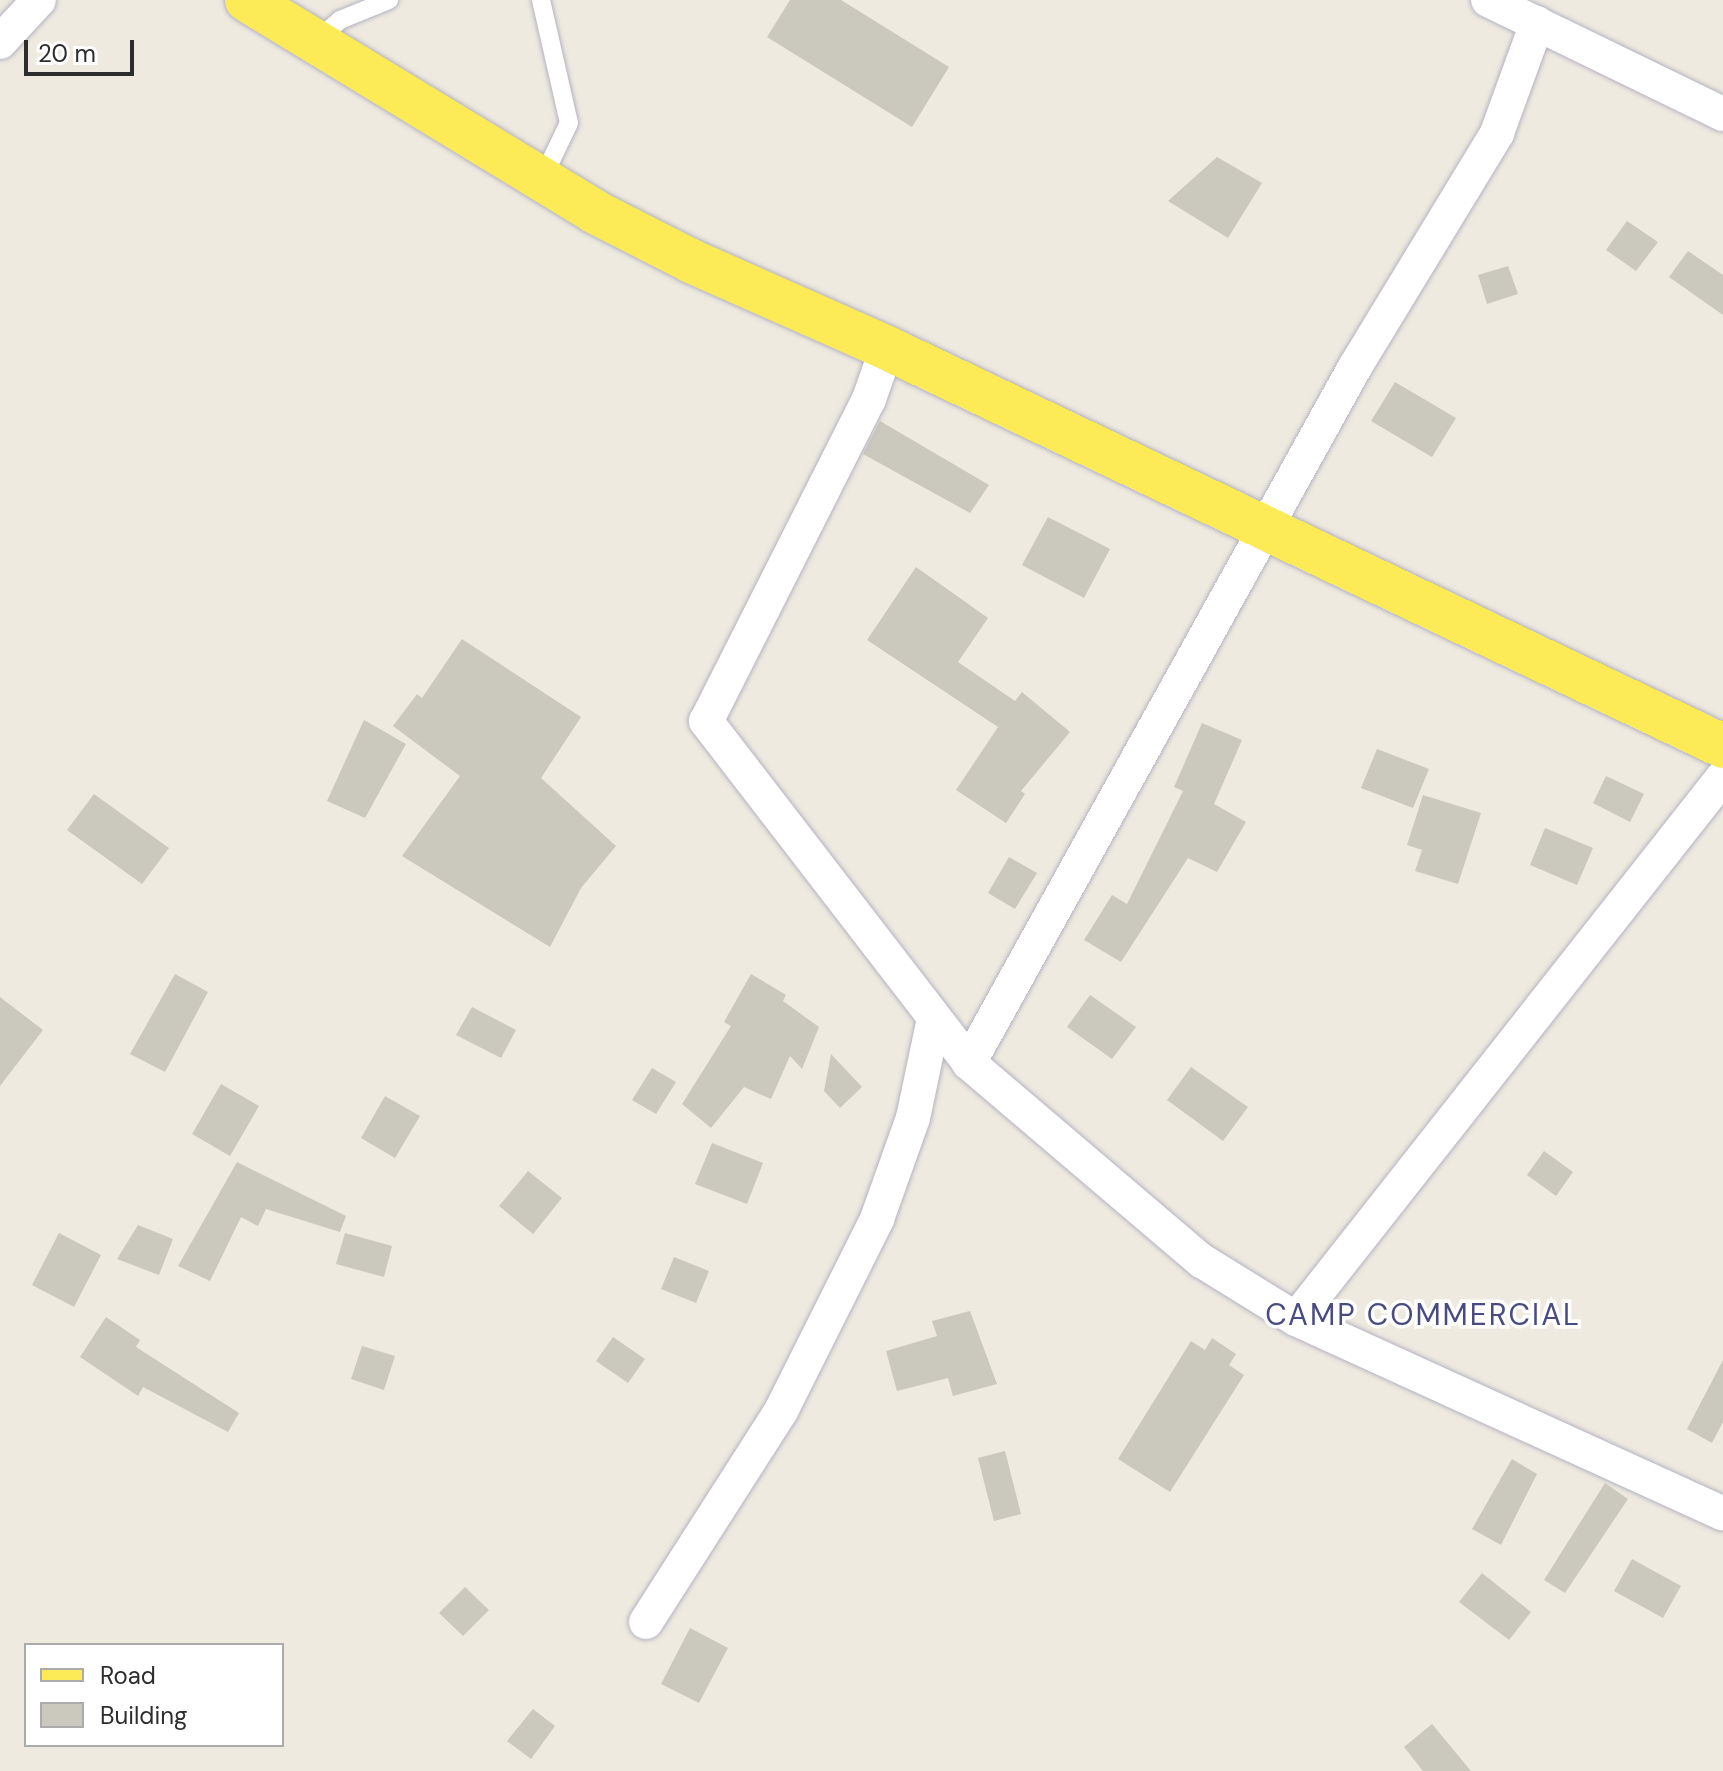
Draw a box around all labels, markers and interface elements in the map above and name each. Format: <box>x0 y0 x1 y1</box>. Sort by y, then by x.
scale bar <box>28 24 138 74</box>
text: 20 m <box>38 38 96 69</box>
district label: CAMP COMMERCIAL <box>1265 1297 1581 1333</box>
legend <box>24 1643 284 1747</box>
text: Road <box>100 1660 156 1691</box>
text: Building <box>100 1700 187 1731</box>

